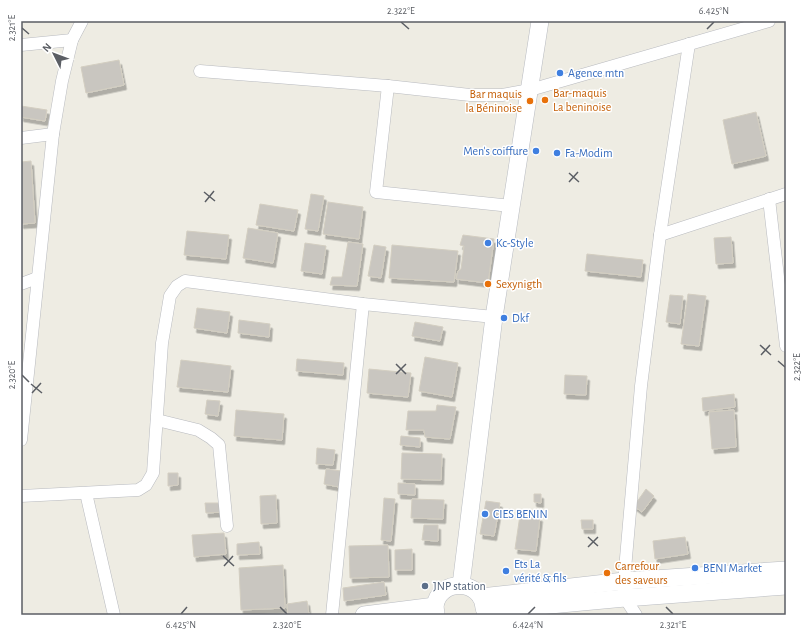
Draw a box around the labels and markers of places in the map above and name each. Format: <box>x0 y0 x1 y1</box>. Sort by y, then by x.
place label: Agence mtn <box>568 67 624 79</box>
marker: Agence mtn <box>555 68 565 78</box>
place label: Bar-maquis La beninoise <box>553 87 611 113</box>
place label: Bar maquis la Béninoise <box>466 88 522 114</box>
marker: Bar-maquis La beninoise <box>540 95 550 105</box>
marker: Bar maquis la Béninoise <box>525 96 535 106</box>
place label: Men's coiffure <box>463 145 528 157</box>
marker: Men's coiffure <box>531 146 541 156</box>
place label: Fa-Modim <box>565 147 613 159</box>
marker: Fa-Modim <box>552 148 562 158</box>
place label: Kc-Style <box>496 237 533 250</box>
marker: Kc-Style <box>483 238 493 248</box>
place label: Sexynigth <box>496 278 542 291</box>
marker: Sexynigth <box>483 279 493 289</box>
place label: Dkf <box>512 312 530 324</box>
marker: Dkf <box>499 313 509 323</box>
place label: CIES BENIN <box>493 508 548 520</box>
marker: CIES BENIN <box>480 509 490 519</box>
place label: Ets La vérité & fils <box>514 558 567 584</box>
place label: Carrefour des saveurs <box>615 560 668 586</box>
place label: BENI Market <box>703 562 762 574</box>
marker: BENI Market <box>690 563 700 573</box>
marker: Ets La vérité & fils <box>501 566 511 576</box>
marker: Carrefour des saveurs <box>602 568 612 578</box>
place label: JNP station <box>433 580 486 592</box>
marker: JNP station <box>420 581 430 591</box>

